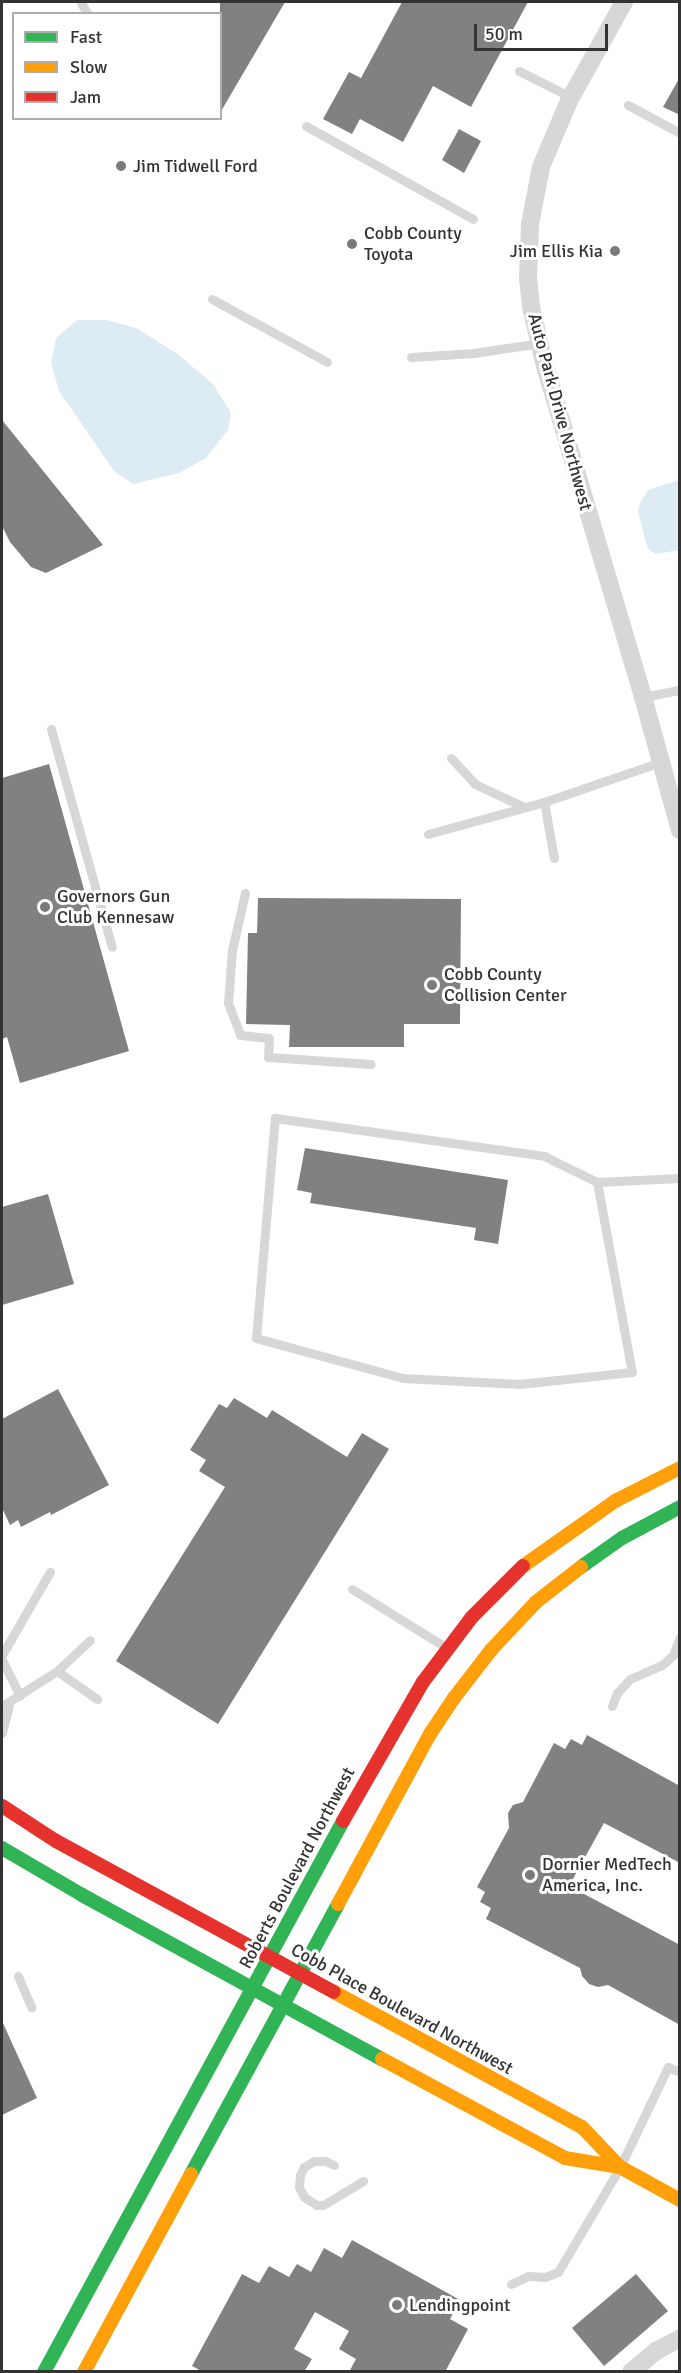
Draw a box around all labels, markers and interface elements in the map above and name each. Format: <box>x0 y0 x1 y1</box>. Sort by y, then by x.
legend <box>12 12 222 120</box>
scale bar <box>477 12 610 50</box>
text: 50 m <box>485 23 523 45</box>
text: Fast <box>70 26 102 48</box>
text: Slow <box>70 56 107 78</box>
text: Jam <box>70 86 101 108</box>
place label: Jim Tidwell Ford <box>133 155 258 177</box>
marker: Jim Tidwell Ford <box>114 159 128 173</box>
place label: Cobb County Toyota <box>364 223 462 266</box>
marker: Cobb County Toyota <box>345 237 359 251</box>
place label: Jim Ellis Kia <box>510 240 603 262</box>
marker: Jim Ellis Kia <box>608 244 622 258</box>
street label: Auto Park Drive Northwest <box>523 311 597 513</box>
place label: Governors Gun Club Kennesaw <box>57 886 174 928</box>
marker: Governors Gun Club Kennesaw <box>38 900 52 914</box>
place label: Cobb County Collision Center <box>444 964 567 1006</box>
marker: Cobb County Collision Center <box>425 978 439 992</box>
street label: Roberts Boulevard Northwest <box>235 1764 359 1972</box>
place label: Dornier MedTech America, Inc. <box>542 1854 672 1896</box>
marker: Dornier MedTech America, Inc. <box>523 1868 537 1882</box>
street label: Cobb Place Boulevard Northwest <box>287 1939 517 2079</box>
place label: Lendingpoint <box>409 2294 510 2316</box>
marker: Lendingpoint <box>390 2298 404 2312</box>

